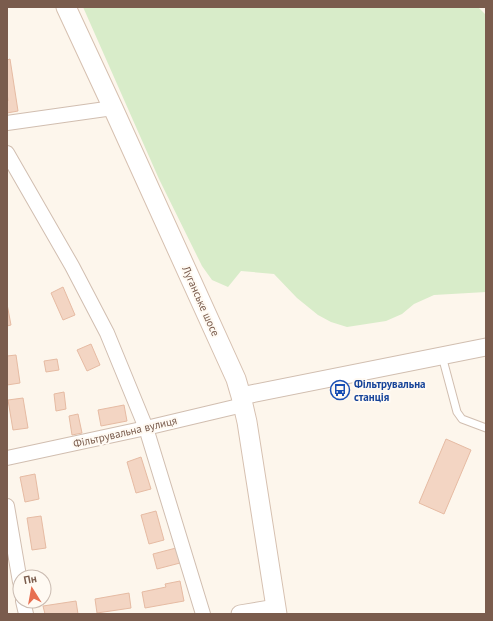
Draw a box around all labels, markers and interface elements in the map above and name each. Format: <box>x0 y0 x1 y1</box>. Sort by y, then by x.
street label: Луганське шосе <box>179 263 223 339</box>
place label: Фільтрувальна станція <box>354 377 426 404</box>
bus stop icon: Фільтрувальна станція <box>329 379 351 401</box>
street label: Фільтрувальна вулиця <box>72 413 178 451</box>
north arrow <box>12 569 52 609</box>
text: Пн <box>22 571 38 587</box>

